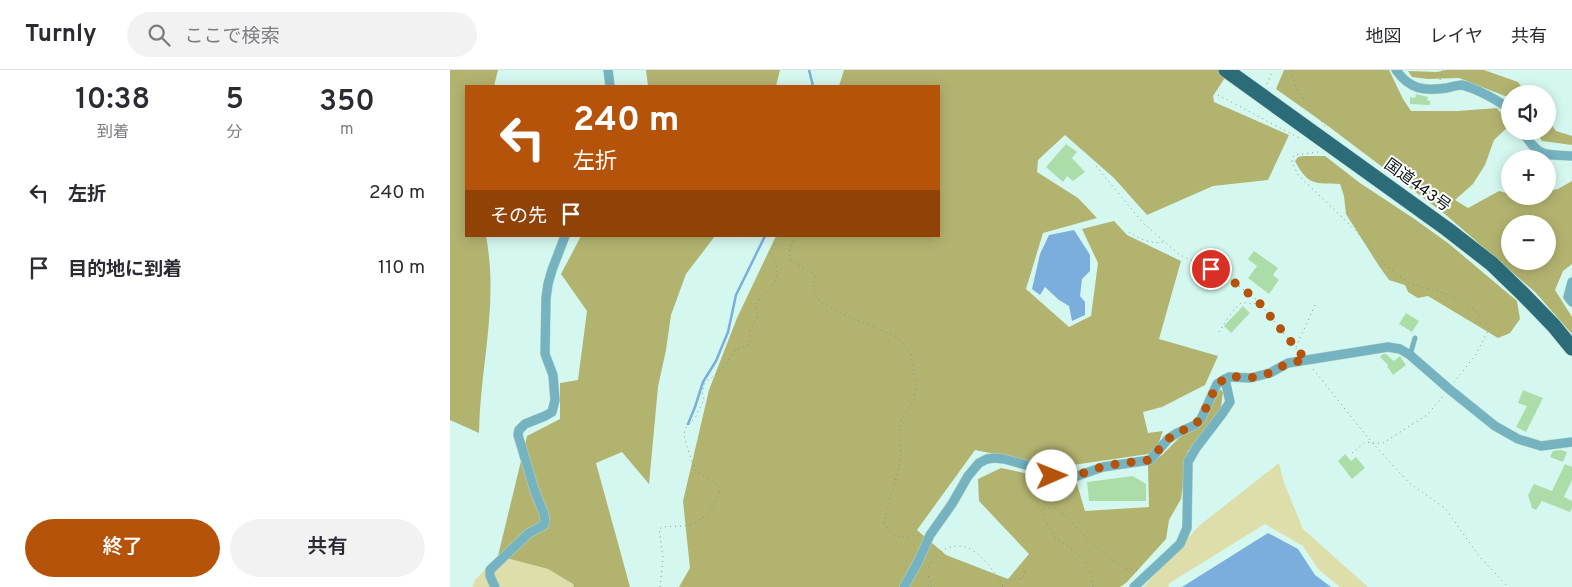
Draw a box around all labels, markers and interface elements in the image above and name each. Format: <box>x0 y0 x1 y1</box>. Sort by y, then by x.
search box <box>127 12 477 57</box>
text: Turnly <box>25 20 97 50</box>
icon: search <box>145 21 173 49</box>
text: ここで検索 <box>185 25 280 49</box>
text: 地図 <box>1366 26 1402 49</box>
text: レイヤ <box>1430 26 1483 49</box>
text: 共有 <box>1511 26 1547 49</box>
text: 10:38 <box>75 82 150 119</box>
text: 5 <box>225 82 244 119</box>
text: 350 <box>319 84 375 121</box>
map controls <box>1501 85 1556 270</box>
button: sound <box>1501 85 1556 140</box>
text: 240 m <box>573 99 679 143</box>
icon: left <box>490 105 555 170</box>
text: m <box>340 120 354 140</box>
text: 到着 <box>97 123 129 143</box>
text: 分 <box>227 123 243 143</box>
text: 左折 <box>573 149 617 176</box>
button: + <box>1501 150 1556 205</box>
street label: 国道443号 <box>1380 155 1454 217</box>
icon: left <box>25 179 53 207</box>
text: 240 m <box>369 181 425 205</box>
text: 左折 <box>68 183 106 207</box>
icon: arrive <box>557 200 585 228</box>
text: その先 <box>490 205 547 229</box>
button: − <box>1501 215 1556 270</box>
pin <box>1190 248 1232 290</box>
icon: arrive <box>25 254 53 282</box>
icon: arrive <box>1197 255 1225 283</box>
text: 110 m <box>378 256 425 280</box>
text: 目的地に到着 <box>68 258 182 282</box>
position arrow <box>1025 449 1077 501</box>
button: 終了 <box>25 519 220 577</box>
button: 共有 <box>230 519 425 577</box>

